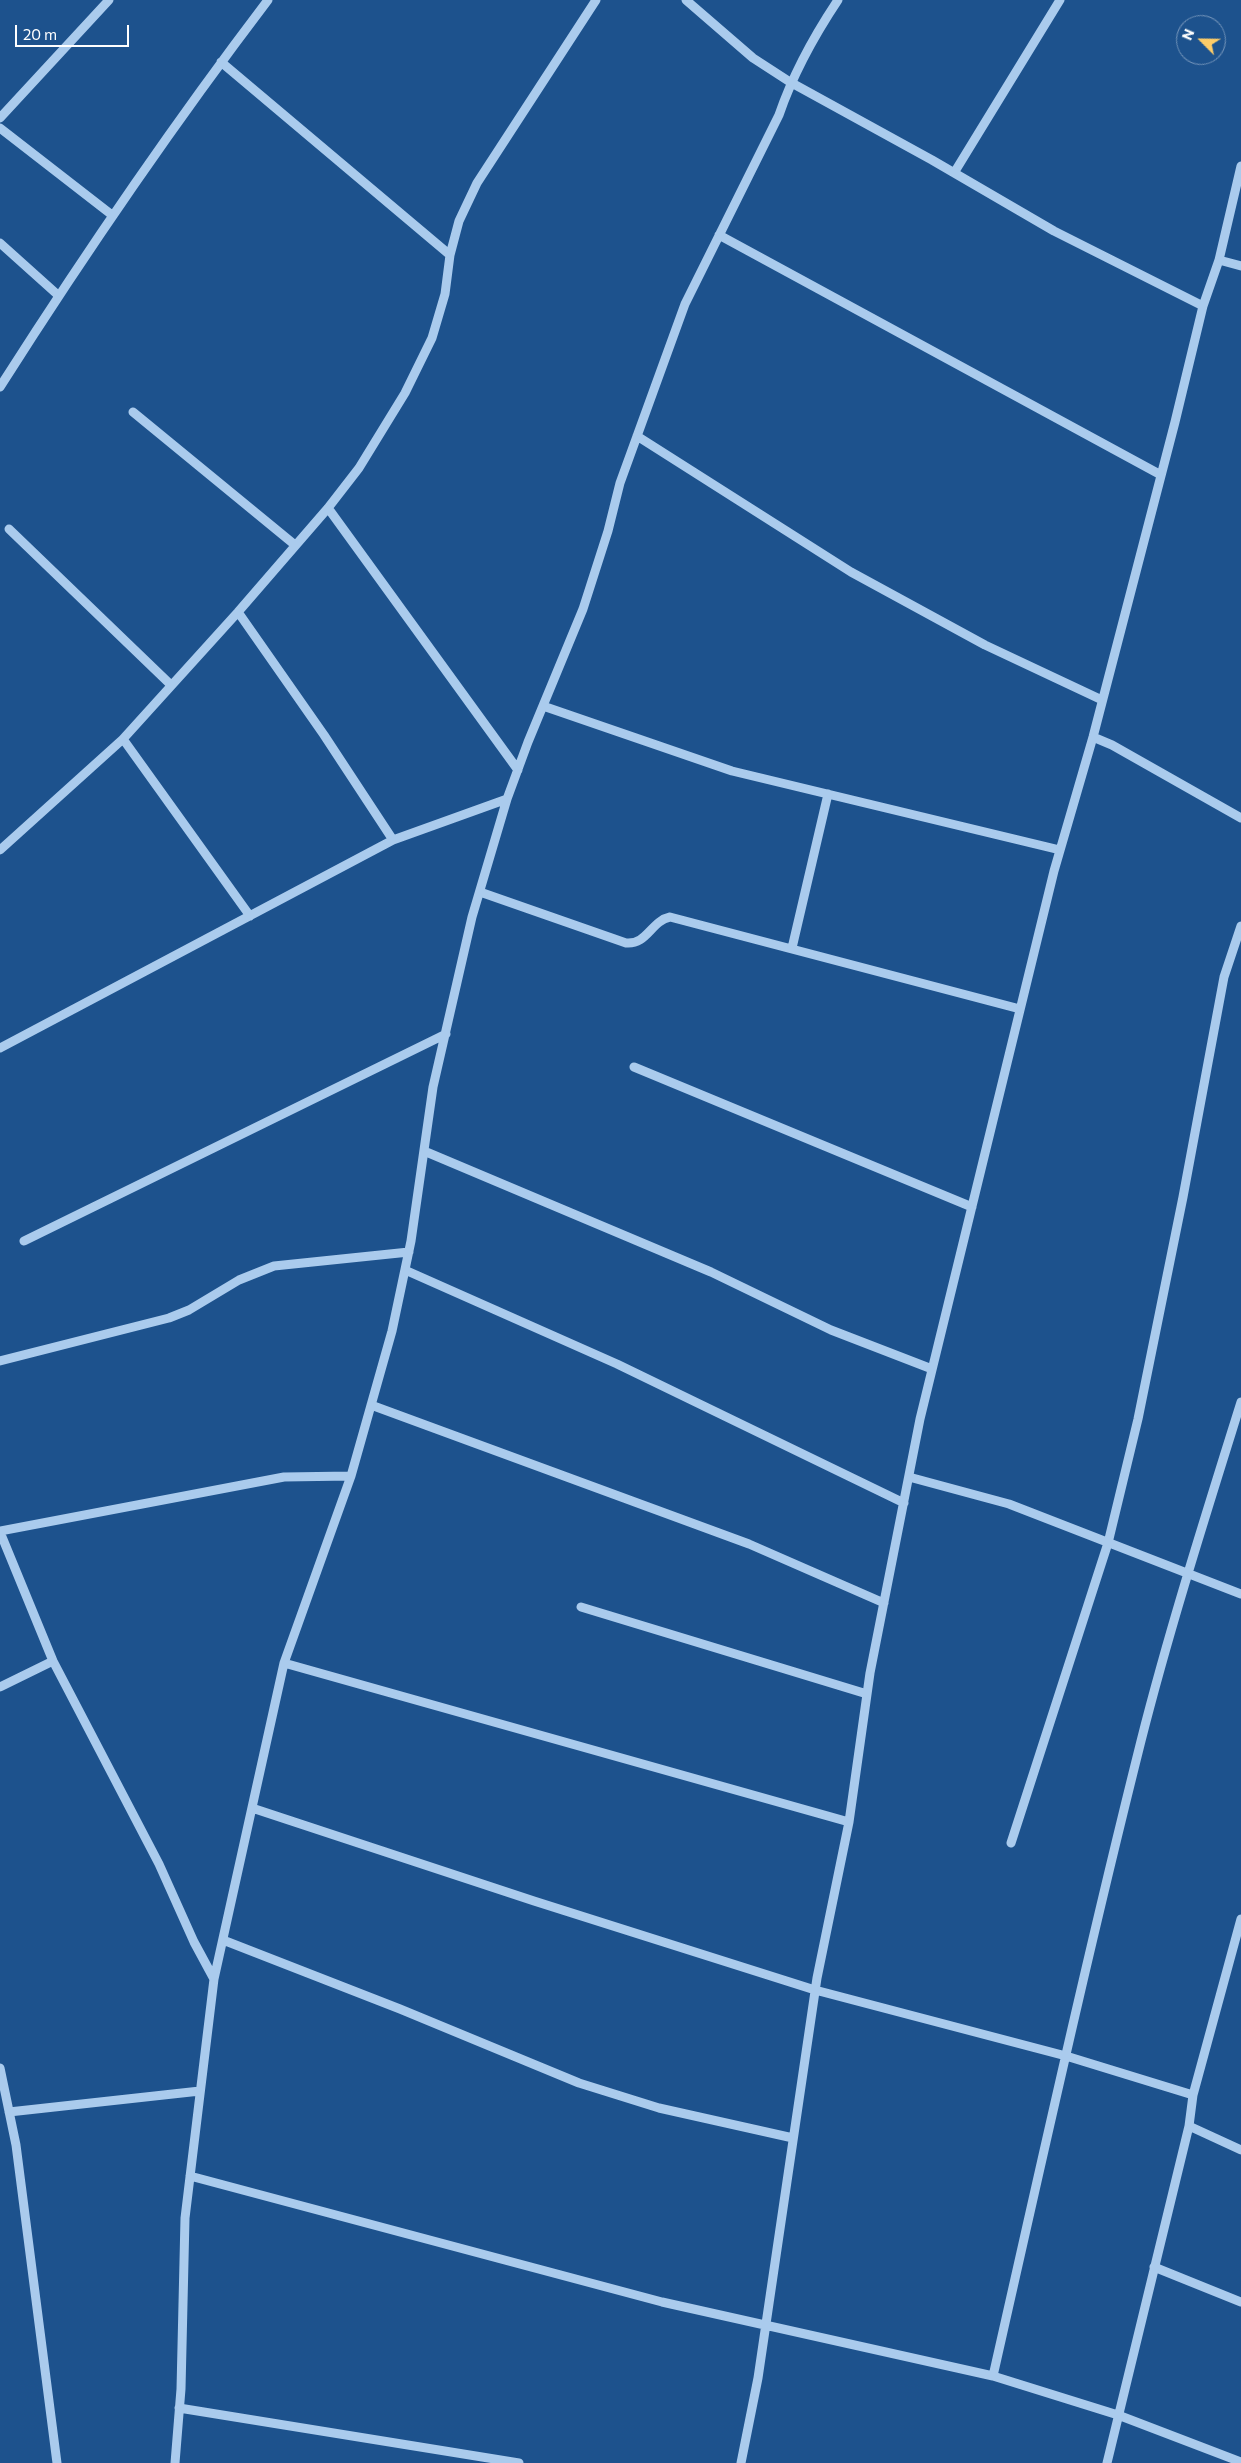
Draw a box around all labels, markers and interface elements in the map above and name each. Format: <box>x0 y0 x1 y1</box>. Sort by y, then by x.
scale bar <box>18 15 131 47</box>
north arrow <box>1176 15 1226 65</box>
text: 20 m <box>23 25 57 43</box>
text: N <box>1178 26 1198 42</box>

